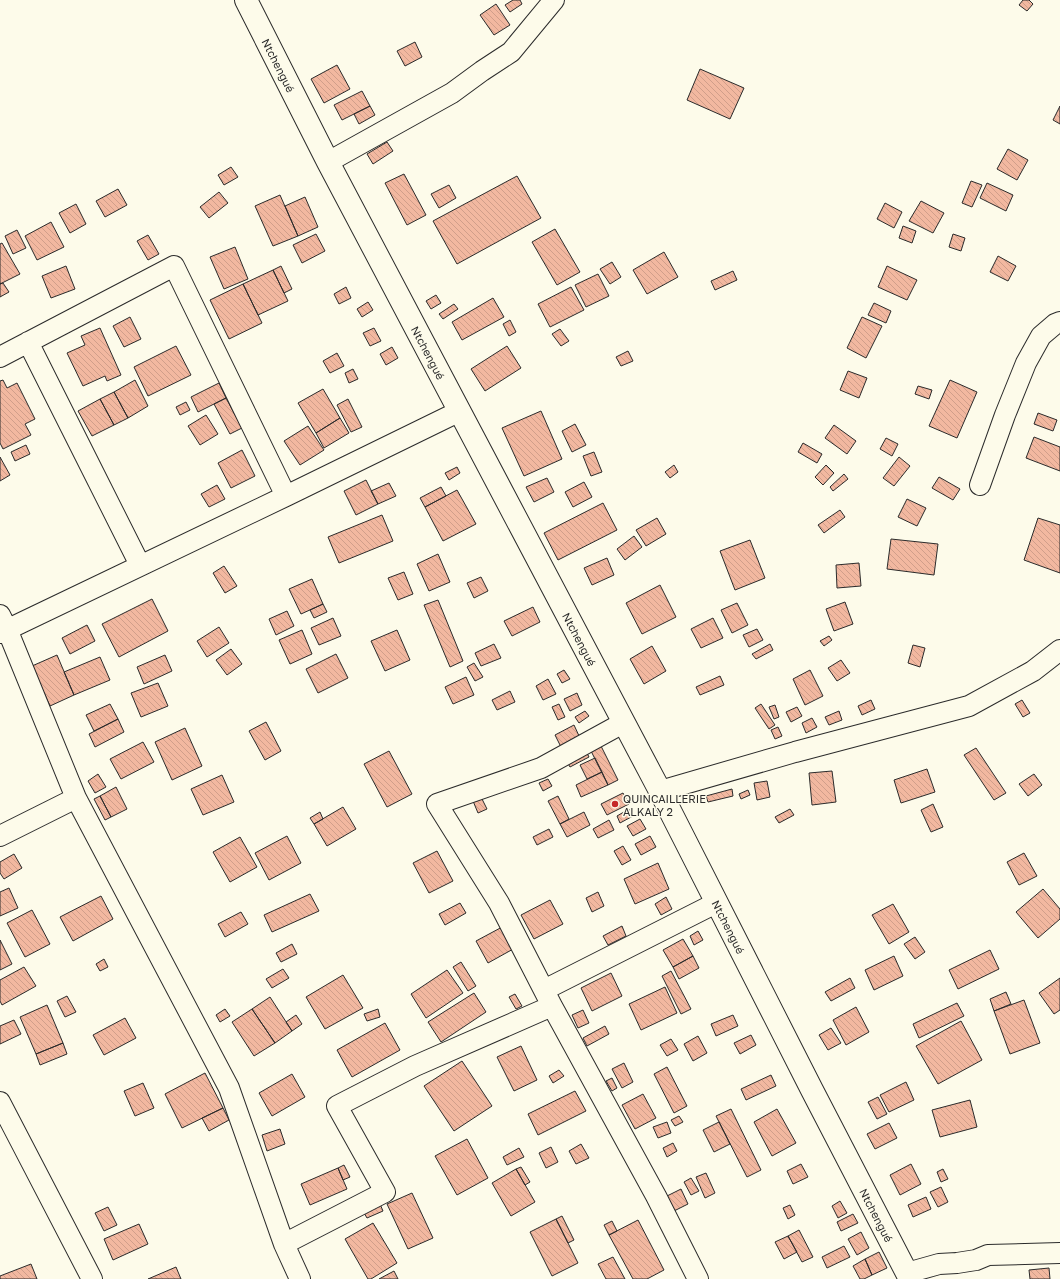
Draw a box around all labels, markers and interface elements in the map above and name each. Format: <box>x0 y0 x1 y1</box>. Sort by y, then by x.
street label: Ntchengué <box>260 36 298 94</box>
street label: Ntchengué <box>409 324 448 381</box>
street label: Ntchengué <box>560 610 599 668</box>
place label: QUINCAILLERIE ALKALY 2 <box>623 792 706 818</box>
marker: QUINCAILLERIE ALKALY 2 <box>610 799 620 809</box>
street label: Ntchengué <box>710 898 748 956</box>
street label: Ntchengué <box>858 1186 896 1244</box>

